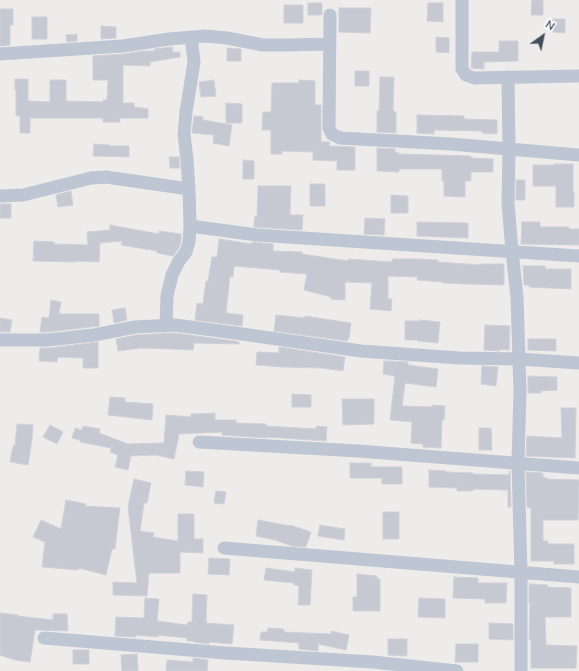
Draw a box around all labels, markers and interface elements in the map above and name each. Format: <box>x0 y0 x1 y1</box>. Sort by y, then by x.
north arrow <box>523 16 563 56</box>
text: N <box>542 17 557 34</box>

